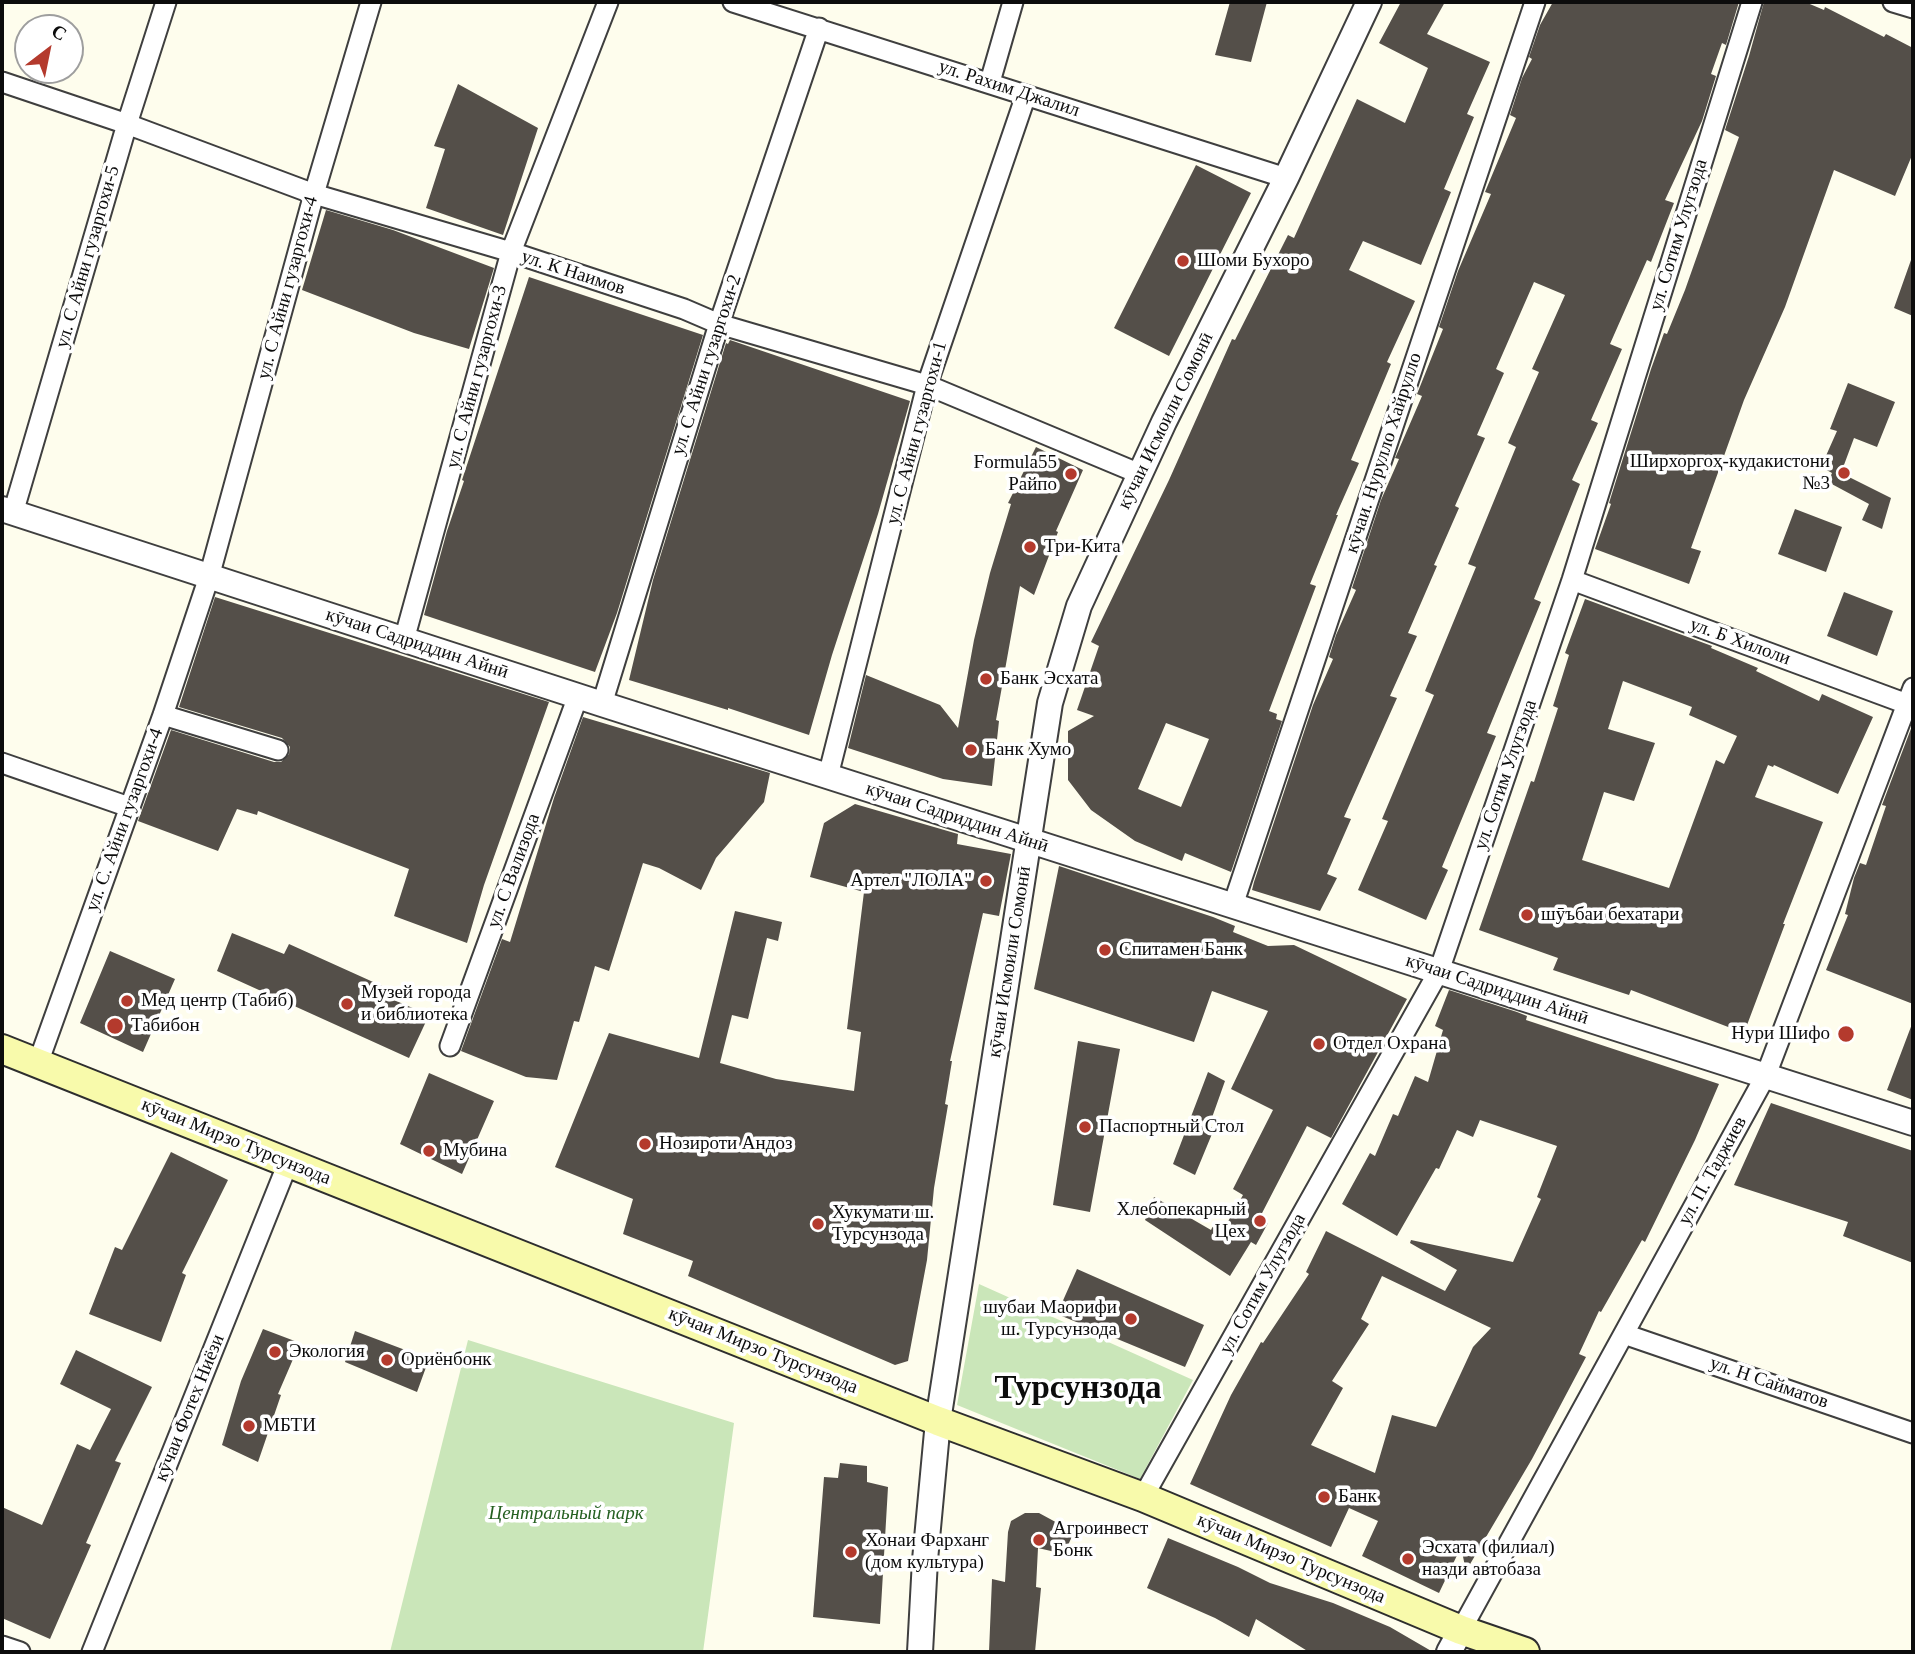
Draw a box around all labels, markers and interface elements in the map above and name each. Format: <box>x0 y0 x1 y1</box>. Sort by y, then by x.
north arrow <box>14 14 84 84</box>
text: С <box>48 20 71 45</box>
street label: ул. Рахим Джалил <box>936 55 1082 123</box>
street label: ул. Сотим Улугзода <box>1645 156 1713 314</box>
street label: ул. С Айни гузаргохи-5 <box>51 163 125 351</box>
street label: ул. С Айни гузаргохи-4 <box>253 194 323 382</box>
street label: ул. К Наимов <box>518 245 628 301</box>
place label: Шоми Бухоро <box>1197 250 1309 272</box>
marker: Шоми Бухоро <box>1175 253 1191 269</box>
street label: ул. С Айни гузаргохи-2 <box>667 272 747 458</box>
street label: ул. С Айни гузаргохи-3 <box>442 283 512 471</box>
street label: кӯчаи Исмоили Сомонӣ <box>1113 329 1219 513</box>
street label: ул. С Айни гузаргохи-1 <box>882 339 952 527</box>
street label: кӯчаи. Нурулло Хайрулло <box>1341 350 1427 556</box>
place label: Ширхоргоҳ-кудакистони №3 <box>1630 451 1830 495</box>
place label: Formula55 Райпо <box>974 452 1057 496</box>
marker: Ширхоргоҳ-кудакистони №3 <box>1836 465 1852 481</box>
marker: Formula55 Райпо <box>1063 466 1079 482</box>
place label: Три-Кита <box>1044 536 1121 558</box>
marker: Три-Кита <box>1022 539 1038 555</box>
street label: кӯчаи Садриддин Айнӣ <box>323 604 511 684</box>
street label: ул. Б Хилоли <box>1686 613 1794 671</box>
place label: Банк Эсхата <box>1000 668 1098 690</box>
marker: Банк Эсхата <box>978 671 994 687</box>
street label: ул. Сотим Улугзода <box>1470 697 1542 853</box>
street label: ул. С. Айни гузаргохи-4 <box>81 725 169 915</box>
place label: Банк Хумо <box>985 739 1071 761</box>
marker: Банк Хумо <box>963 742 979 758</box>
street label: кӯчаи Садриддин Айнӣ <box>863 778 1051 858</box>
street label: ул. С Вализода <box>483 811 545 931</box>
street label: кӯчаи Исмоили Сомонӣ <box>984 865 1036 1059</box>
place label: Артел "ЛОЛА" <box>850 870 972 892</box>
marker: Артел "ЛОЛА" <box>978 873 994 889</box>
place label: шӯъбаи бехатари <box>1541 904 1679 926</box>
marker: шӯъбаи бехатари <box>1519 907 1535 923</box>
place label: Спитамен Банк <box>1119 939 1243 961</box>
marker: Спитамен Банк <box>1097 942 1113 958</box>
street label: кӯчаи Садриддин Айнӣ <box>1403 950 1591 1030</box>
place label: Музей города и библиотека <box>361 982 471 1026</box>
place label: Мед центр (Табиб) <box>141 990 294 1012</box>
marker: Мед центр (Табиб) <box>119 993 135 1009</box>
marker: Музей города и библиотека <box>339 996 355 1012</box>
place label: Табибон <box>131 1015 200 1037</box>
marker: Табибон <box>105 1016 125 1036</box>
place label: Нури Шифо <box>1731 1023 1830 1045</box>
marker: Нури Шифо <box>1836 1024 1856 1044</box>
place label: Отдел Охрана <box>1333 1033 1447 1055</box>
marker: Отдел Охрана <box>1311 1036 1327 1052</box>
street label: кӯчаи Мирзо Турсунзода <box>138 1094 334 1190</box>
street label: ул. П. Таджиев <box>1674 1113 1752 1229</box>
place label: Паспортный Стол <box>1099 1116 1244 1138</box>
marker: Паспортный Стол <box>1077 1119 1093 1135</box>
place label: Нозироти Андоз <box>659 1133 792 1155</box>
marker: Нозироти Андоз <box>637 1136 653 1152</box>
place label: Мубина <box>443 1140 507 1162</box>
marker: Мубина <box>421 1143 437 1159</box>
place label: Хлебопекарный Цех <box>1117 1199 1246 1243</box>
place label: Хукумати ш. Турсунзода <box>832 1202 934 1246</box>
street label: ул. Сотим Улугзода <box>1215 1210 1311 1358</box>
marker: Хлебопекарный Цех <box>1252 1213 1268 1229</box>
marker: Хукумати ш. Турсунзода <box>810 1216 826 1232</box>
place label: шубаи Маорифи ш. Турсунзода <box>983 1297 1117 1341</box>
street label: кӯчаи Мирзо Турсунзода <box>665 1303 861 1399</box>
marker: шубаи Маорифи ш. Турсунзода <box>1123 1311 1139 1327</box>
street label: кӯчаи Фотех Ниёзи <box>150 1331 230 1485</box>
place label: Экология <box>289 1341 365 1363</box>
marker: Экология <box>267 1344 283 1360</box>
place label: Ориёнбонк <box>401 1349 492 1371</box>
marker: Ориёнбонк <box>379 1352 395 1368</box>
street label: ул. Н Сайматов <box>1707 1352 1831 1414</box>
district label: Турсунзода <box>995 1369 1161 1409</box>
place label: МБТИ <box>263 1415 316 1437</box>
marker: МБТИ <box>241 1418 257 1434</box>
place label: Банк <box>1338 1486 1377 1508</box>
marker: Банк <box>1316 1489 1332 1505</box>
park label: Центральный парк <box>488 1503 644 1525</box>
street label: кӯчаи Мирзо Турсунзода <box>1194 1509 1388 1609</box>
place label: Агроинвест Бонк <box>1053 1518 1148 1562</box>
place label: Хонаи Фарханг (дом культура) <box>865 1530 989 1574</box>
marker: Агроинвест Бонк <box>1031 1532 1047 1548</box>
place label: Эсхата (филиал) назди автобаза <box>1422 1537 1554 1581</box>
marker: Хонаи Фарханг (дом культура) <box>843 1544 859 1560</box>
marker: Эсхата (филиал) назди автобаза <box>1400 1551 1416 1567</box>

